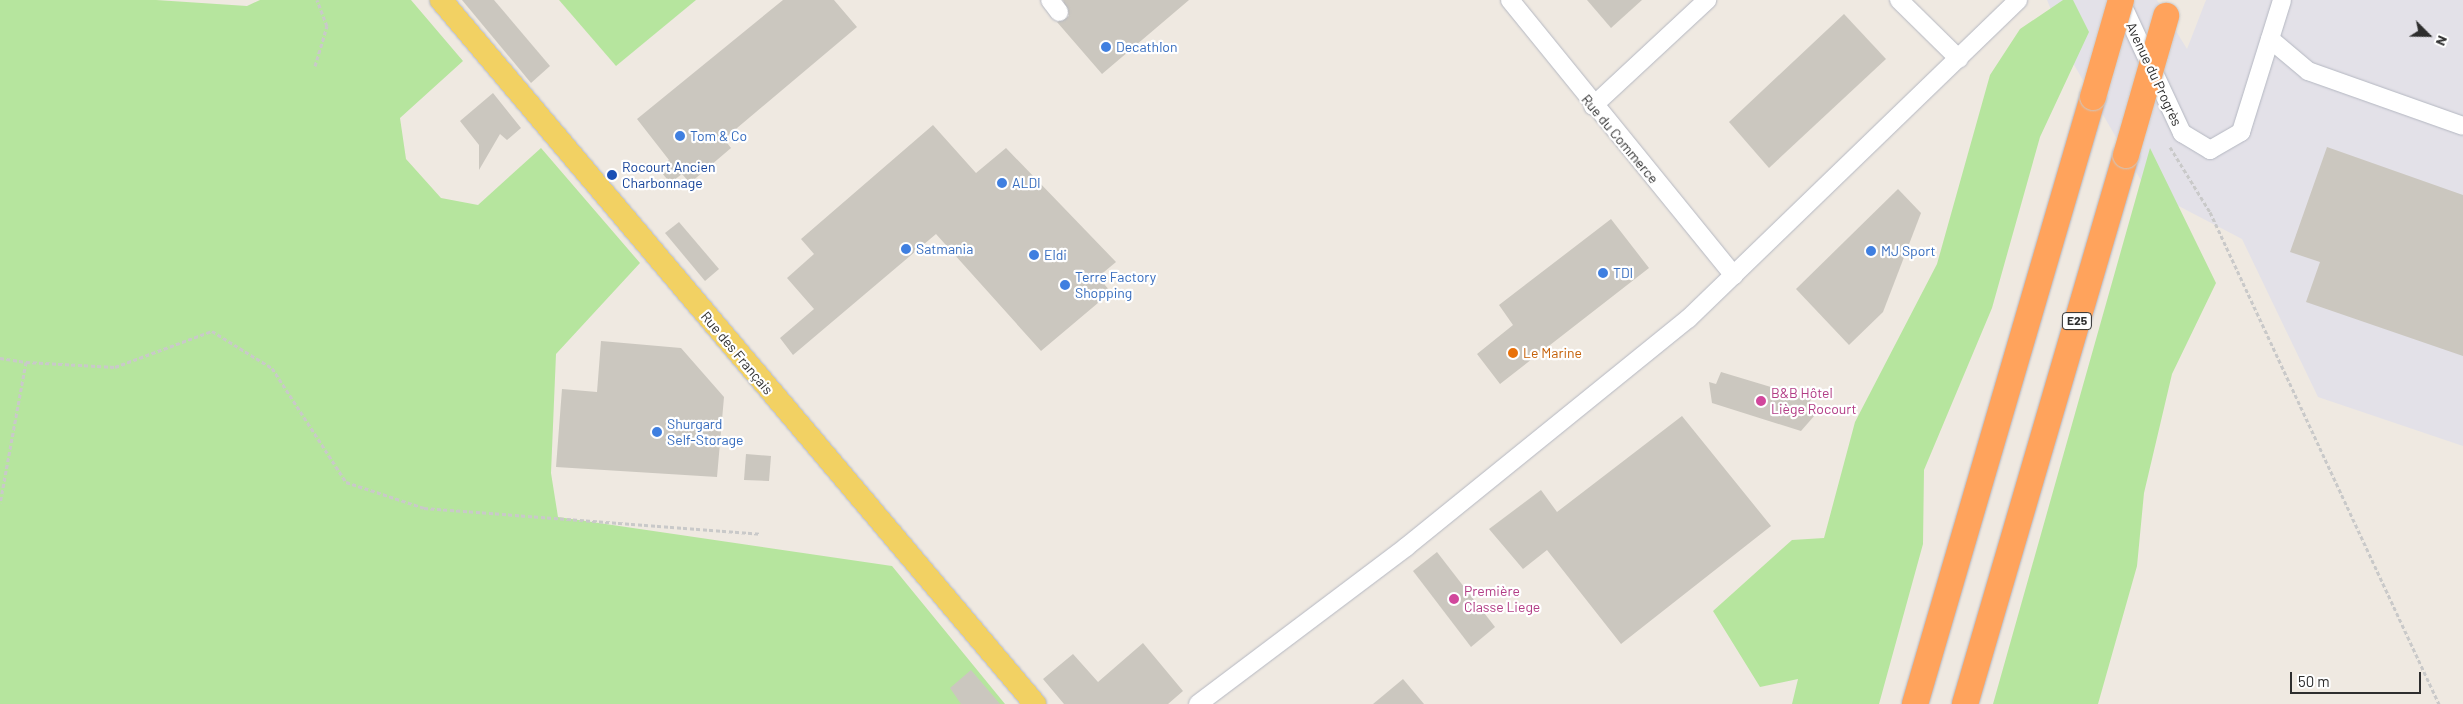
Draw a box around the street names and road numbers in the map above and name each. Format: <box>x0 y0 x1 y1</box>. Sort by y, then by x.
street label: Avenue du Progrès <box>2123 19 2185 129</box>
street label: Rue du Commerce <box>1578 91 1662 187</box>
street label: Rue des Français <box>697 308 777 398</box>
road number: E25 <box>2061 312 2093 331</box>

